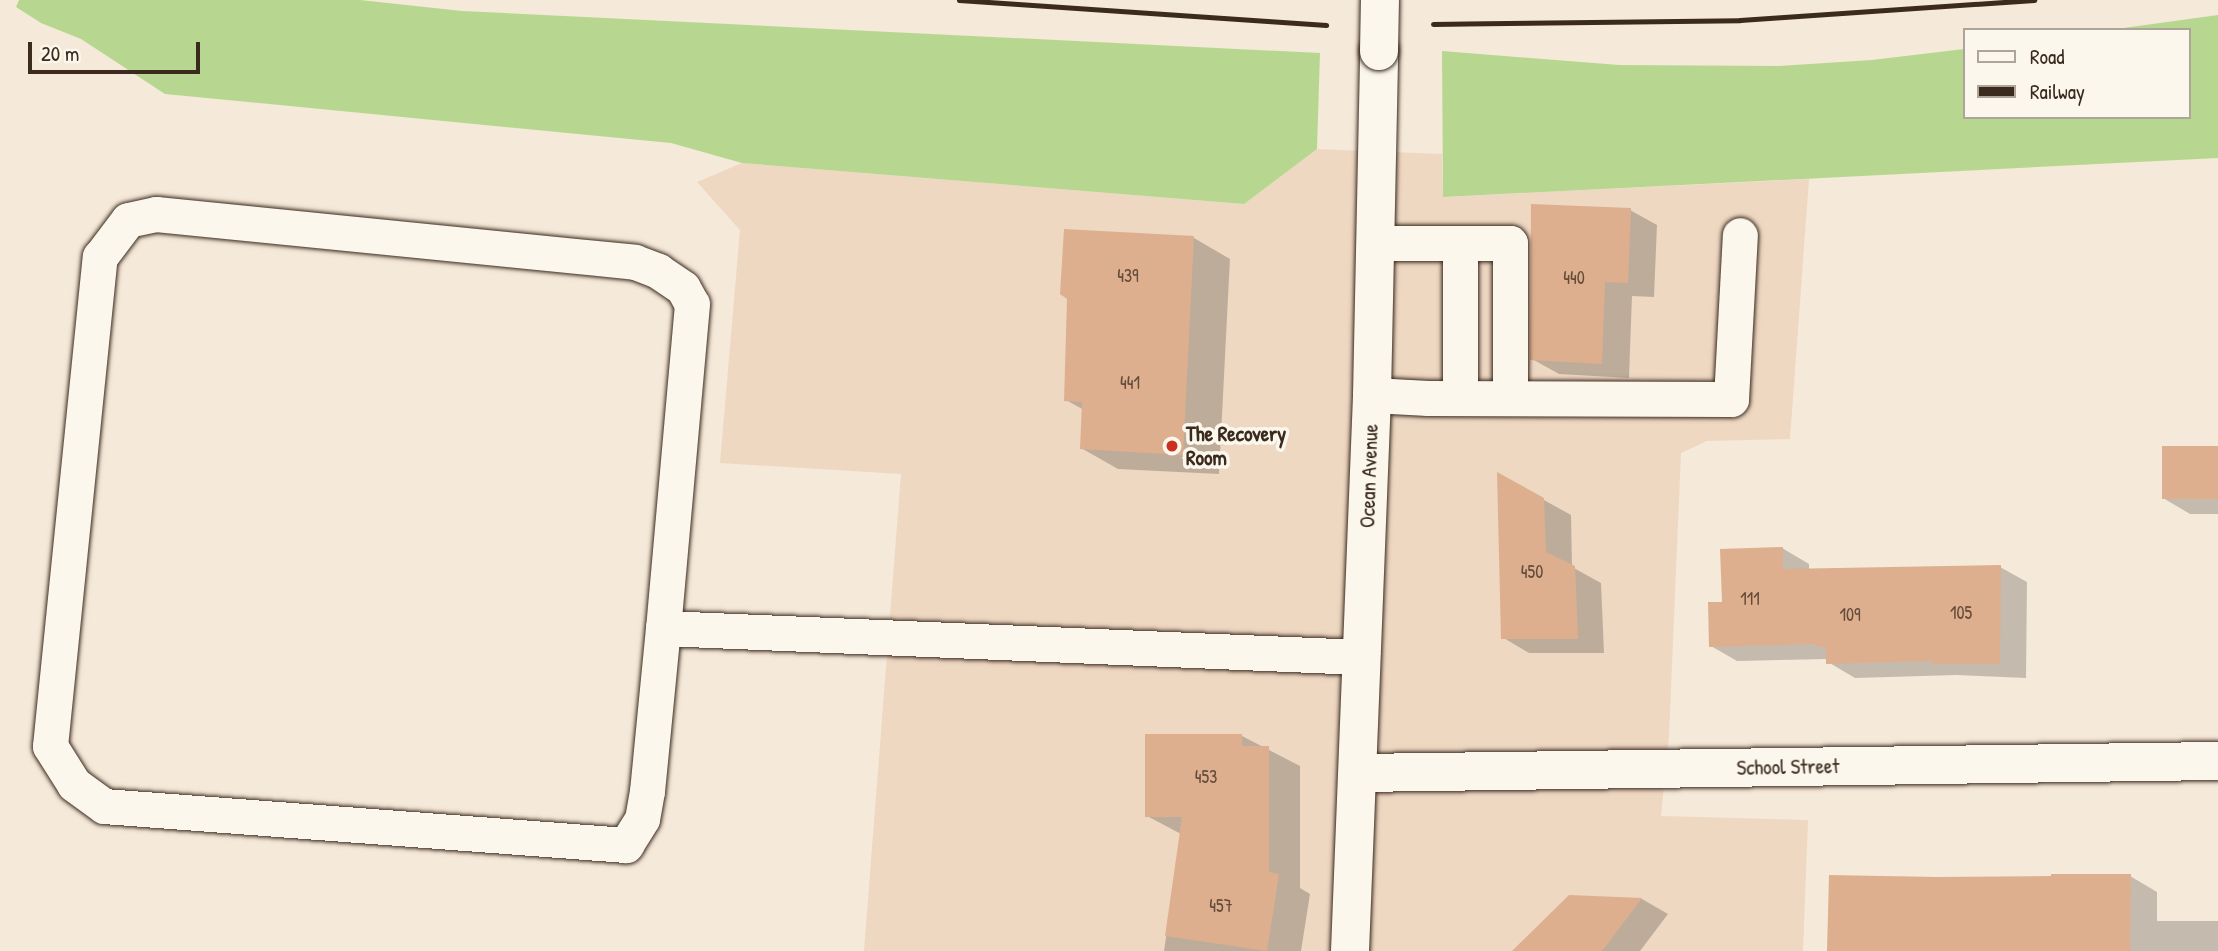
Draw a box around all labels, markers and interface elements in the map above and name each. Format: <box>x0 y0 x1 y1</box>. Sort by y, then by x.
scale bar <box>32 28 203 72</box>
legend <box>1962 28 2190 119</box>
text: 20 m <box>41 39 79 68</box>
text: Road <box>2030 42 2064 71</box>
text: Railway <box>2030 77 2085 106</box>
house number: 439 <box>1117 265 1139 287</box>
house number: 440 <box>1563 267 1585 289</box>
house number: 441 <box>1120 372 1140 394</box>
place label: The Recovery Room <box>1186 421 1286 471</box>
street label: Ocean Avenue <box>1355 424 1383 528</box>
marker: The Recovery Room <box>1164 438 1180 454</box>
house number: 450 <box>1521 561 1543 583</box>
house number: 111 <box>1740 588 1760 610</box>
house number: 105 <box>1950 602 1972 624</box>
house number: 109 <box>1839 604 1861 626</box>
street label: School Street <box>1736 754 1840 780</box>
house number: 453 <box>1195 766 1217 788</box>
house number: 457 <box>1209 895 1233 917</box>

